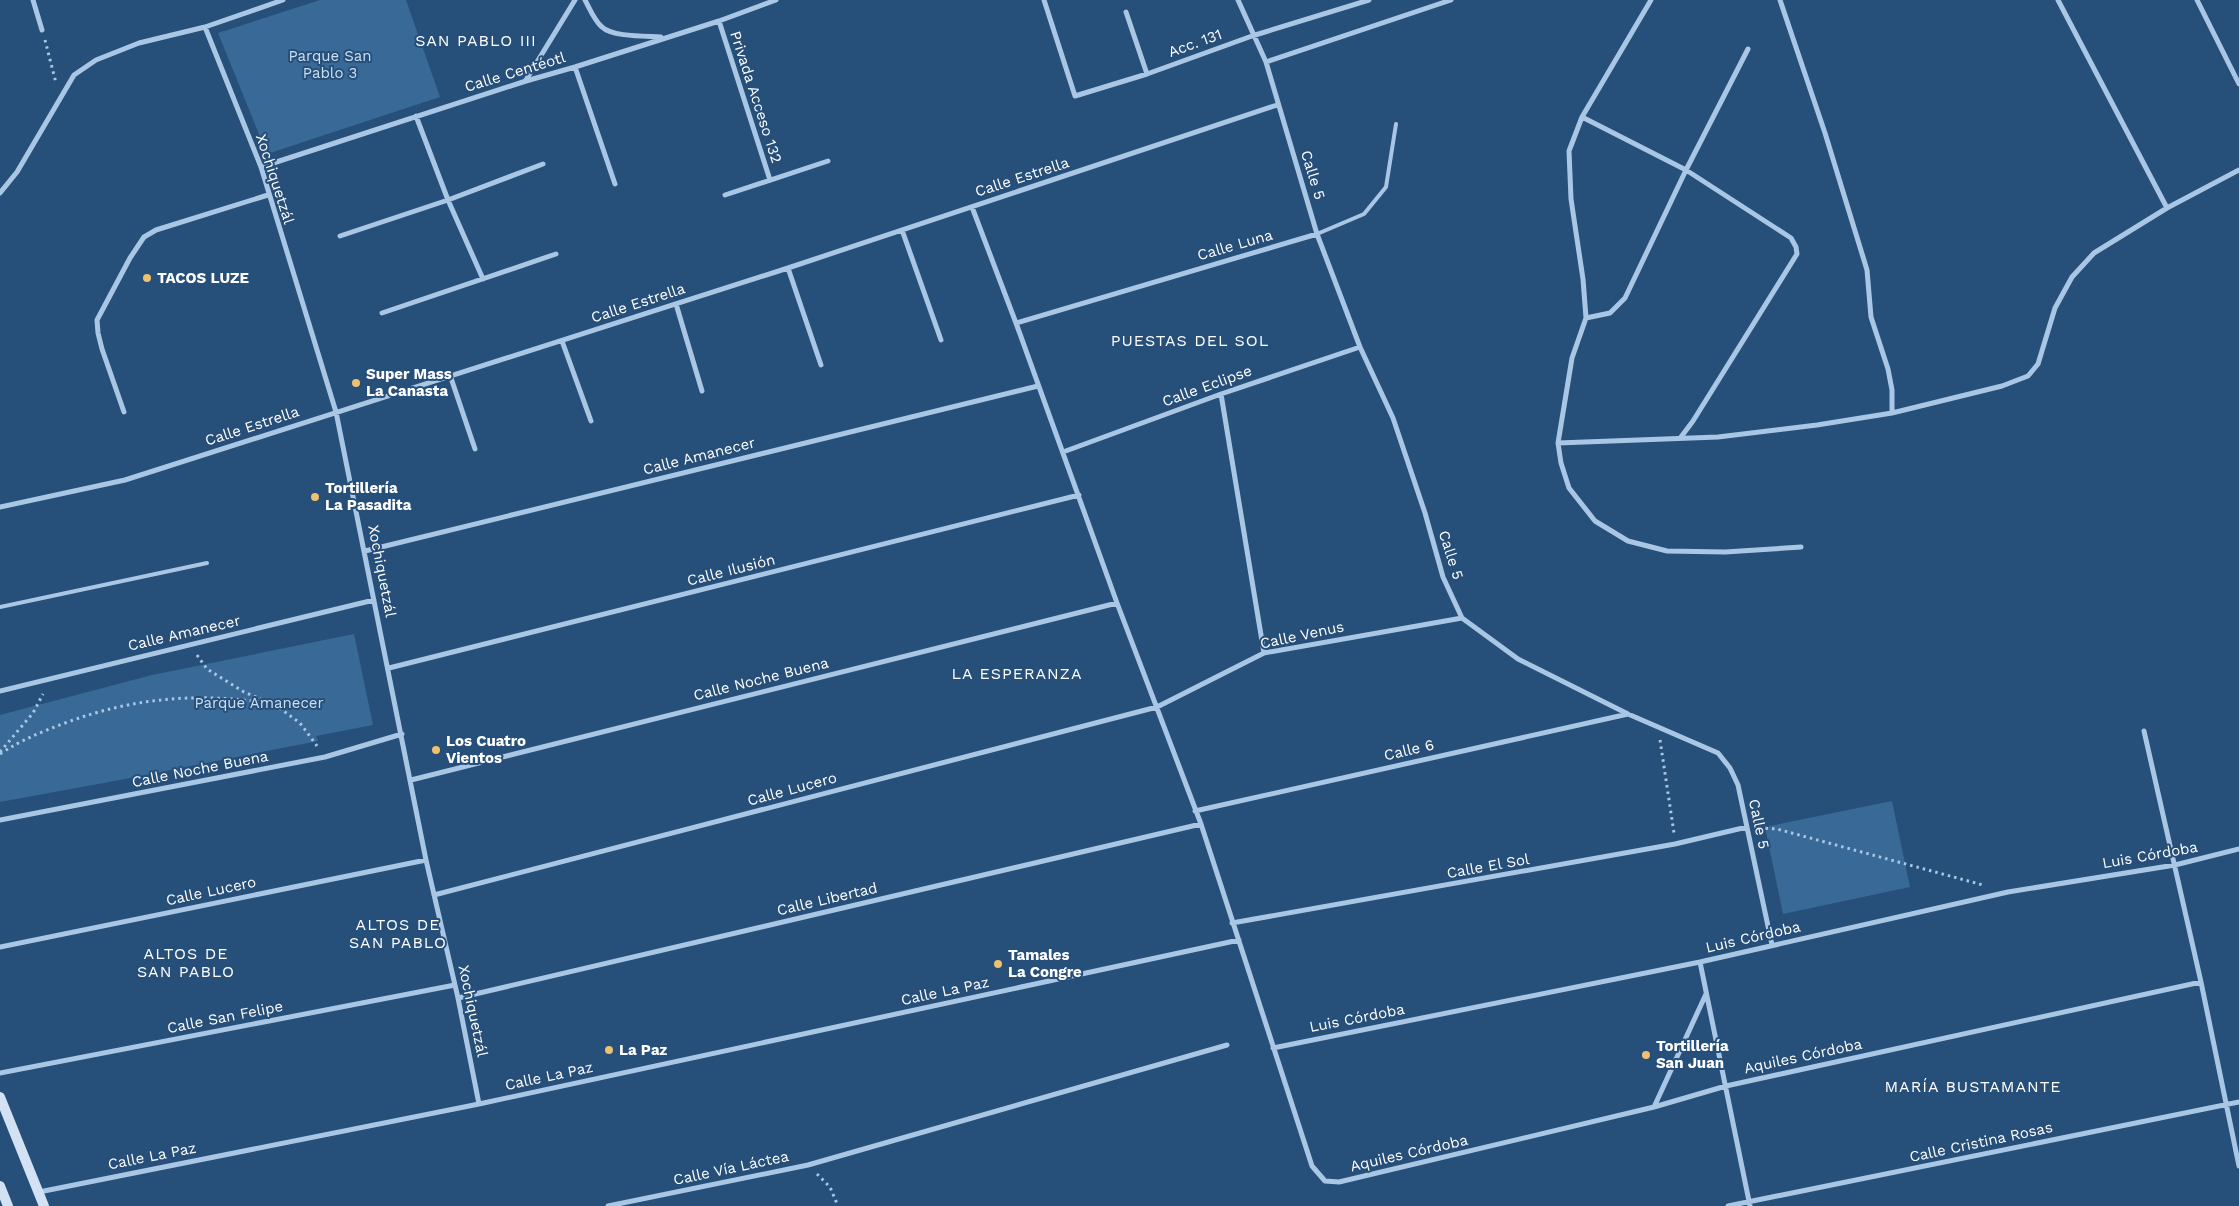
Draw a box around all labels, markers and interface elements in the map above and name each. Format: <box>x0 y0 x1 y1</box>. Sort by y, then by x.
street label: Acc. 131 <box>1166 25 1224 61</box>
street label: Privada Acceso 132 <box>726 29 786 165</box>
district label: SAN PABLO III <box>415 31 537 50</box>
park label: Parque San Pablo 3 <box>288 47 372 82</box>
street label: Calle Centéotl <box>462 48 568 96</box>
street label: Xochiquetzál <box>252 132 298 227</box>
street label: Calle 5 <box>1297 148 1329 202</box>
street label: Calle Estrella <box>973 153 1072 201</box>
street label: Calle Luna <box>1195 226 1275 264</box>
place label: TACOS LUZE <box>157 269 249 287</box>
marker: TACOS LUZE <box>141 272 153 284</box>
street label: Calle Estrella <box>589 279 688 327</box>
district label: PUESTAS DEL SOL <box>1111 331 1269 350</box>
street label: Calle Eclipse <box>1160 361 1254 411</box>
place label: Super Mass La Canasta <box>366 365 452 400</box>
marker: Super Mass La Canasta <box>350 377 362 389</box>
street label: Calle Estrella <box>203 402 302 450</box>
street label: Calle Amanecer <box>641 433 757 479</box>
place label: Tortillería La Pasadita <box>325 479 412 514</box>
marker: Tortillería La Pasadita <box>309 491 321 503</box>
street label: Xochiquetzál <box>364 523 400 619</box>
street label: Calle 5 <box>1435 528 1467 582</box>
street label: Calle Ilusión <box>685 550 777 590</box>
street label: Calle Amanecer <box>126 611 242 655</box>
street label: Calle Venus <box>1258 617 1346 653</box>
street label: Calle Noche Buena <box>692 653 831 704</box>
district label: LA ESPERANZA <box>952 664 1082 683</box>
park label: Parque Amanecer <box>194 694 324 712</box>
place label: Los Cuatro Vientos <box>446 732 526 767</box>
street label: Calle 6 <box>1382 736 1436 764</box>
marker: Los Cuatro Vientos <box>430 744 442 756</box>
street label: Calle Noche Buena <box>130 747 270 791</box>
street label: Calle Lucero <box>745 768 839 810</box>
street label: Calle 5 <box>1745 797 1773 851</box>
street label: Luis Córdoba <box>2101 838 2200 872</box>
street label: Calle El Sol <box>1445 850 1531 882</box>
street label: Calle Lucero <box>164 873 258 909</box>
street label: Calle Libertad <box>775 879 879 919</box>
district label: ALTOS DE SAN PABLO <box>349 915 447 952</box>
street label: Luis Córdoba <box>1704 917 1803 957</box>
district label: ALTOS DE SAN PABLO <box>137 944 235 981</box>
place label: Tamales La Congre <box>1008 946 1082 981</box>
marker: Tamales La Congre <box>992 958 1004 970</box>
street label: Xochiquetzál <box>454 963 492 1059</box>
street label: Calle La Paz <box>899 973 991 1009</box>
street label: Calle San Felipe <box>166 997 284 1037</box>
street label: Luis Córdoba <box>1308 1000 1407 1036</box>
street label: Aquiles Córdoba <box>1742 1035 1864 1077</box>
place label: Tortillería San Juan <box>1656 1037 1729 1072</box>
place label: La Paz <box>619 1041 668 1059</box>
marker: La Paz <box>603 1044 615 1056</box>
marker: Tortillería San Juan <box>1640 1049 1652 1061</box>
street label: Calle La Paz <box>503 1058 595 1094</box>
district label: MARÍA BUSTAMANTE <box>1884 1077 2062 1096</box>
street label: Calle Cristina Rosas <box>1908 1118 2054 1166</box>
street label: Aquiles Córdoba <box>1348 1131 1470 1175</box>
street label: Calle La Paz <box>106 1139 198 1173</box>
street label: Calle Vía Láctea <box>672 1147 791 1189</box>

